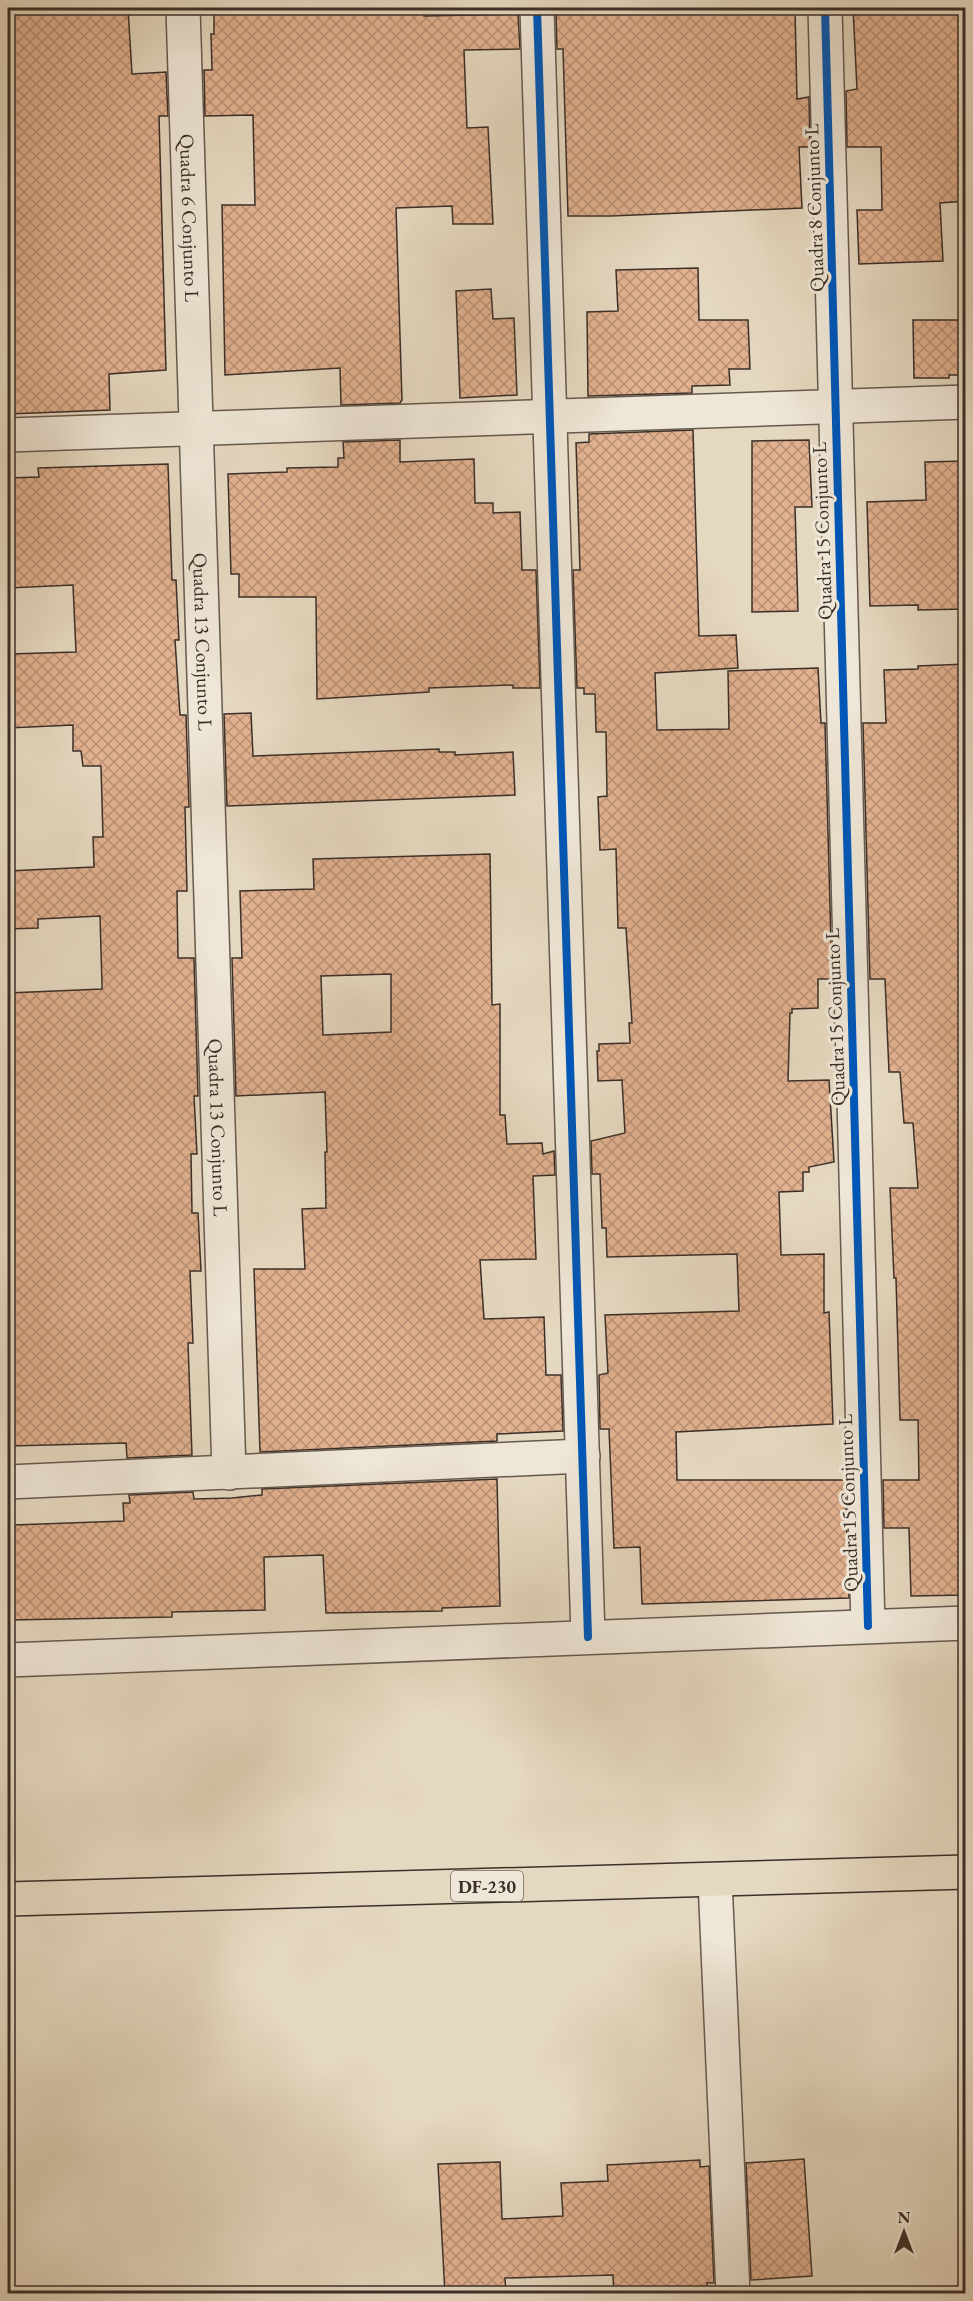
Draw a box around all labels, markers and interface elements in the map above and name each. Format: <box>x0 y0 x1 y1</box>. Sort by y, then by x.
street label: Quadra 8 Conjunto L <box>798 123 830 293</box>
street label: Quadra 6 Conjunto L <box>174 133 205 303</box>
street label: Quadra 15 Conjunto L <box>806 441 838 620</box>
street label: Quadra 13 Conjunto L <box>187 552 219 731</box>
street label: Quadra 15 Conjunto L <box>819 927 851 1106</box>
street label: Quadra 13 Conjunto L <box>202 1038 234 1217</box>
street label: Quadra 15 Conjunto L <box>832 1413 864 1592</box>
road number: DF-230 <box>451 1871 523 1901</box>
north arrow <box>874 2202 934 2262</box>
text: N <box>898 2207 911 2228</box>

